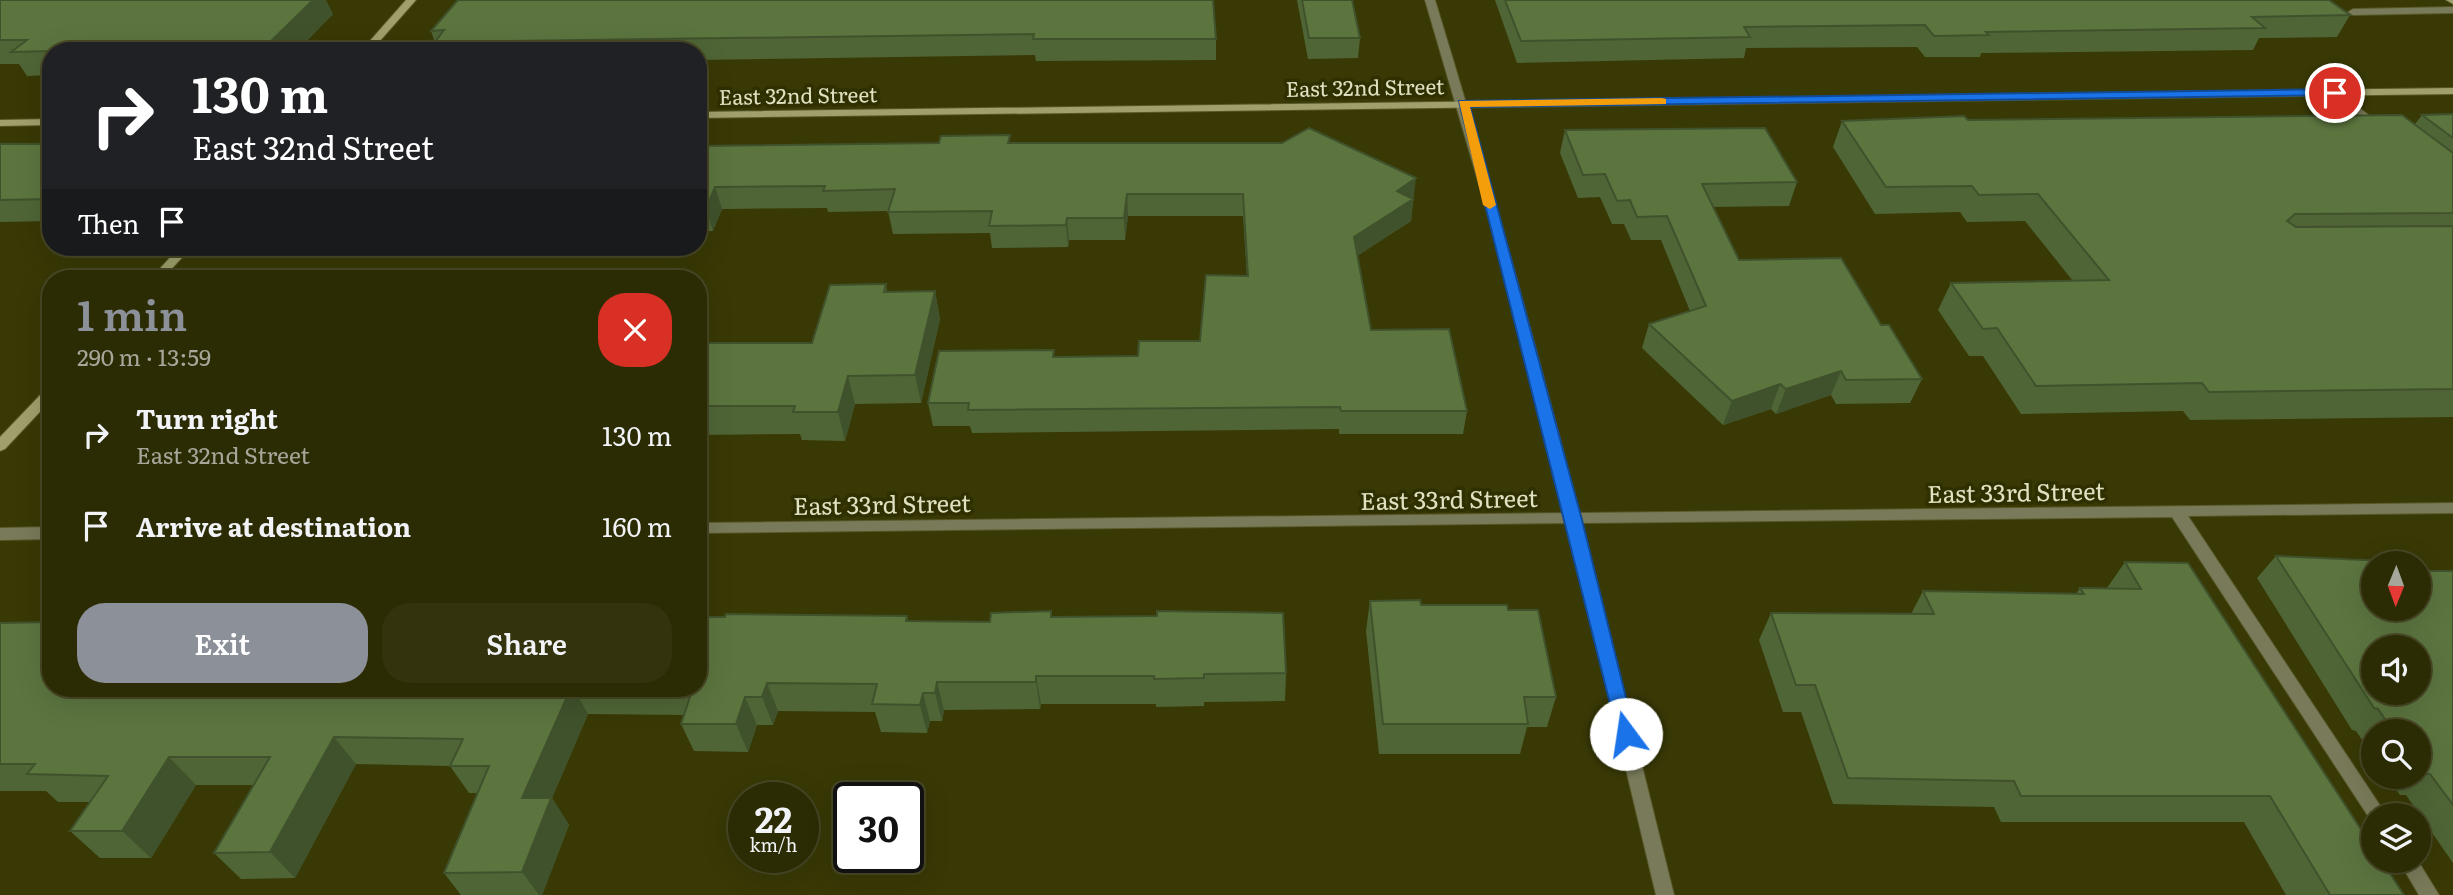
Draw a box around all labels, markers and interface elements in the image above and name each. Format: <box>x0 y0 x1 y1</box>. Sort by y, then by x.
text: 130 m <box>192 55 328 128</box>
pin <box>2305 63 2365 123</box>
street label: East 32nd Street <box>1285 69 1445 103</box>
icon: right <box>77 70 168 161</box>
icon: arrive <box>2316 74 2354 112</box>
street label: East 32nd Street <box>718 77 878 111</box>
text: East 32nd Street <box>192 122 434 170</box>
text: Then <box>77 203 139 242</box>
icon: arrive <box>153 203 191 241</box>
text: 1 min <box>77 282 187 344</box>
button: close <box>598 293 672 367</box>
text: 290 m · 13:59 <box>77 339 211 373</box>
text: Turn right <box>136 398 278 437</box>
text: 130 m <box>602 415 672 454</box>
icon: right <box>77 416 115 454</box>
text: East 32nd Street <box>136 437 310 471</box>
street label: East 33rd Street <box>1927 472 2105 510</box>
street label: East 33rd Street <box>1360 479 1538 517</box>
street label: East 33rd Street <box>793 484 971 522</box>
text: Arrive at destination <box>136 506 411 545</box>
text: 160 m <box>602 506 672 545</box>
icon: arrive <box>77 507 115 545</box>
north arrow <box>2361 551 2431 621</box>
map controls <box>2361 551 2431 873</box>
button: Exit <box>77 603 368 683</box>
button: Share <box>382 603 672 683</box>
button: sound <box>2361 635 2431 705</box>
position arrow <box>1589 697 1663 771</box>
button: search <box>2361 719 2431 789</box>
speed limit sign: 30 <box>833 782 924 873</box>
text: 22 <box>755 792 792 844</box>
button: layers <box>2361 803 2431 873</box>
text: km/h <box>750 831 797 858</box>

